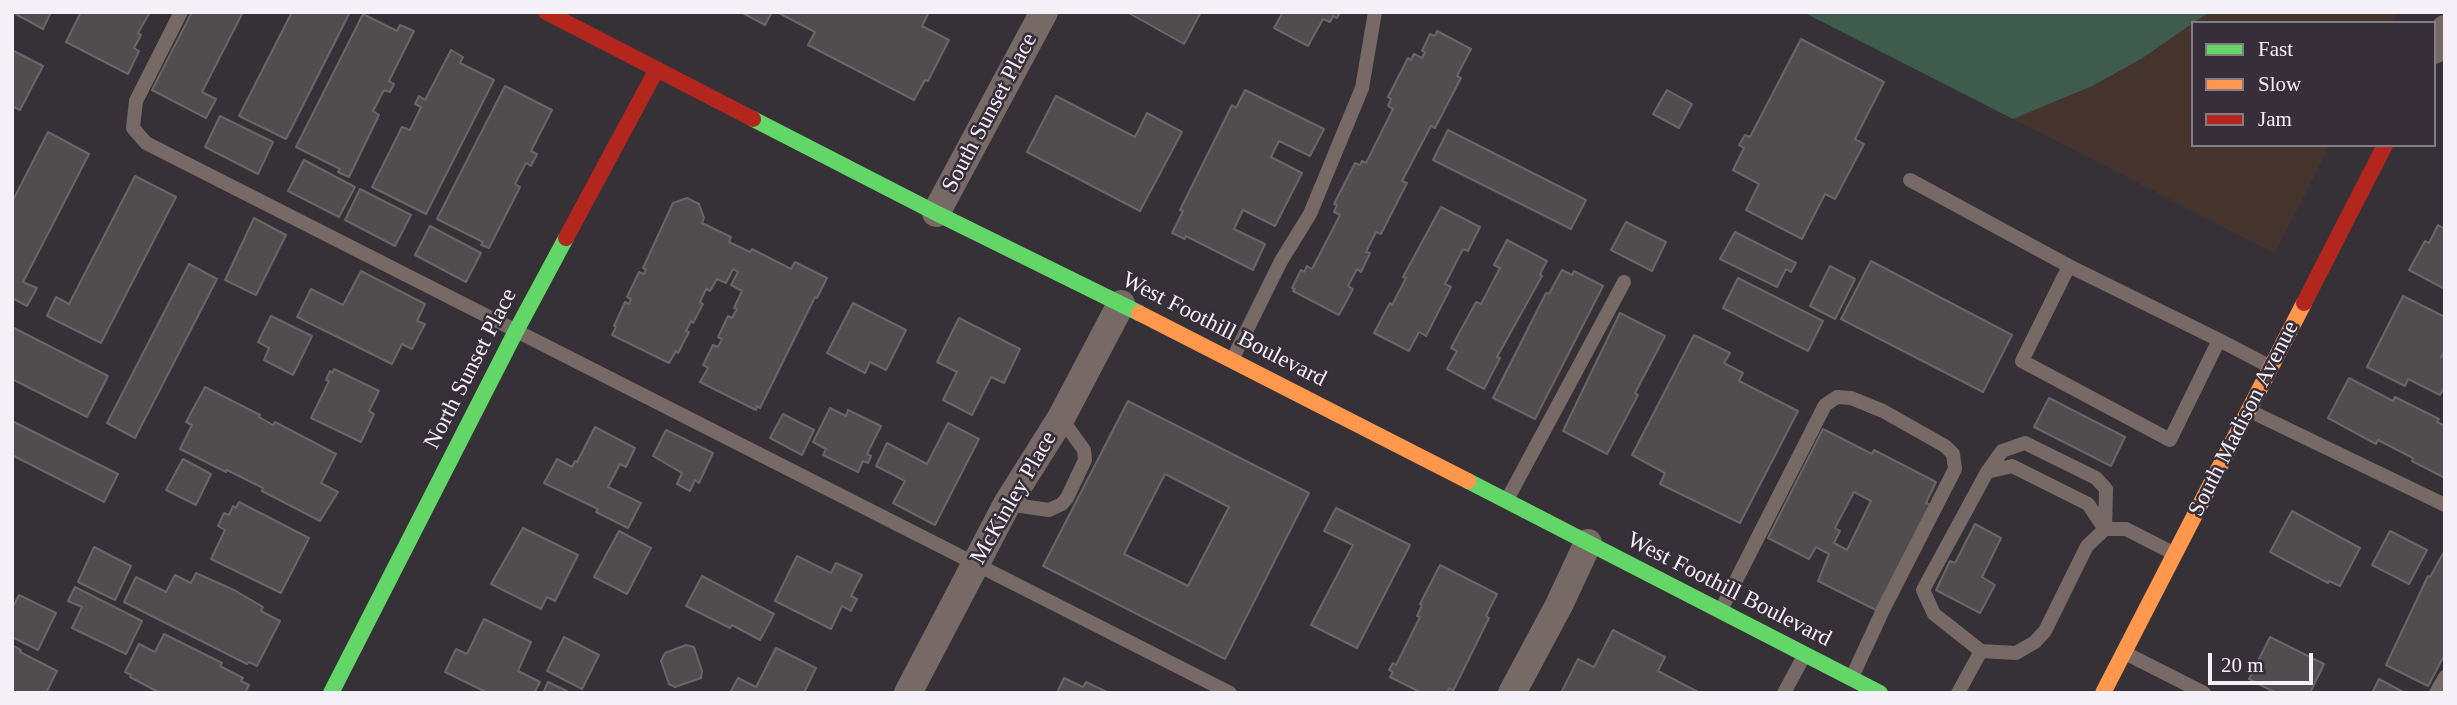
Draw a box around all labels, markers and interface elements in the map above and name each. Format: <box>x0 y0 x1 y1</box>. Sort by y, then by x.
legend <box>2191 21 2436 147</box>
street label: South Sunset Place <box>936 29 1044 197</box>
text: Fast <box>2258 37 2293 61</box>
text: Slow <box>2258 72 2301 96</box>
text: Jam <box>2258 107 2292 131</box>
street label: West Foothill Boulevard <box>1117 266 1331 394</box>
street label: North Sunset Place <box>419 284 523 454</box>
street label: South Madison Avenue <box>2183 317 2305 521</box>
street label: McKinley Place <box>965 427 1063 569</box>
street label: West Foothill Boulevard <box>1622 526 1836 654</box>
scale bar <box>2212 638 2317 682</box>
text: 20 m <box>2221 653 2264 677</box>

